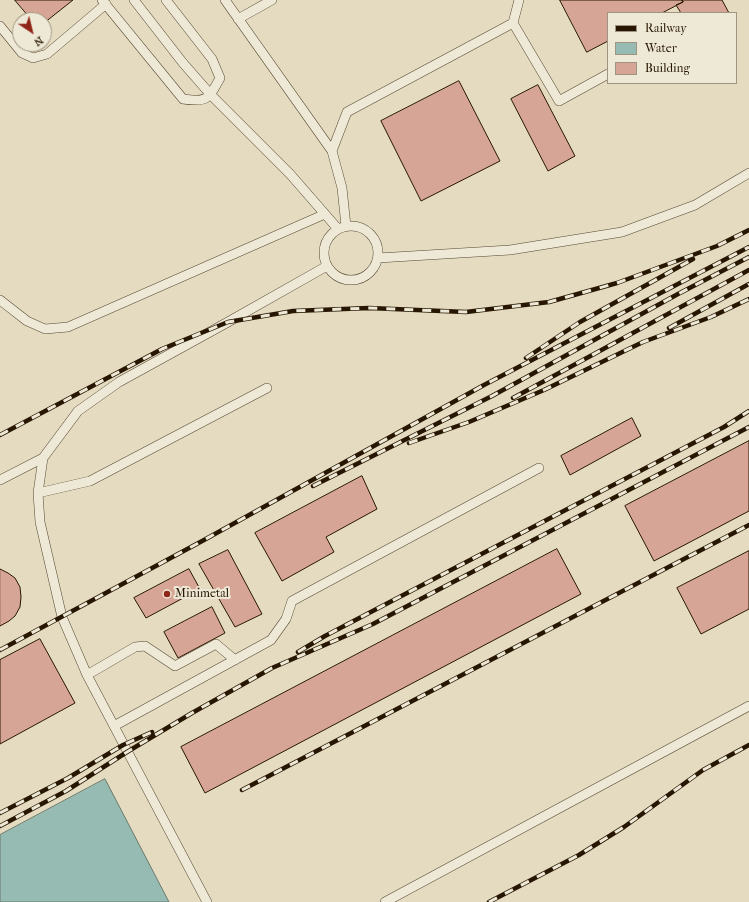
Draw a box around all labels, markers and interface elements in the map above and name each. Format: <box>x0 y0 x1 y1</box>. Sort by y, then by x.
north arrow <box>12 12 52 52</box>
legend <box>607 12 737 84</box>
text: Railway <box>645 21 687 35</box>
text: N <box>31 34 46 49</box>
text: Water <box>645 41 677 55</box>
text: Building <box>645 61 690 75</box>
place label: Minimetal <box>175 587 229 601</box>
marker: Minimetal <box>162 589 172 599</box>

